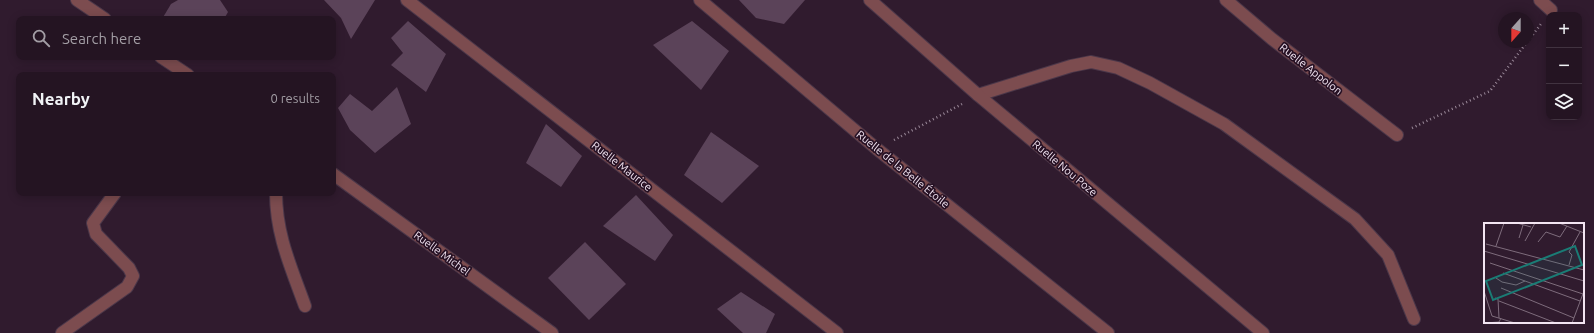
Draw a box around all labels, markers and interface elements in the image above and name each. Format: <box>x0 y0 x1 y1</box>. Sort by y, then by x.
north arrow <box>1498 12 1534 48</box>
map controls <box>1546 12 1582 120</box>
button: + <box>1546 12 1582 48</box>
search box <box>16 16 336 60</box>
icon: search <box>30 27 52 49</box>
text: Search here <box>62 30 141 47</box>
street label: Ruelle Appolon <box>1278 41 1344 97</box>
button: − <box>1546 48 1582 84</box>
button: layers <box>1546 84 1582 120</box>
text: Nearby <box>32 89 90 108</box>
text: 0 results <box>270 91 320 105</box>
street label: Ruelle de la Belle Étoile <box>854 127 952 210</box>
street label: Ruelle Nou Poze <box>1030 138 1100 198</box>
street label: Ruelle Maurice <box>590 139 654 193</box>
inset map <box>1484 223 1584 323</box>
street label: Ruelle Michel <box>412 229 472 277</box>

